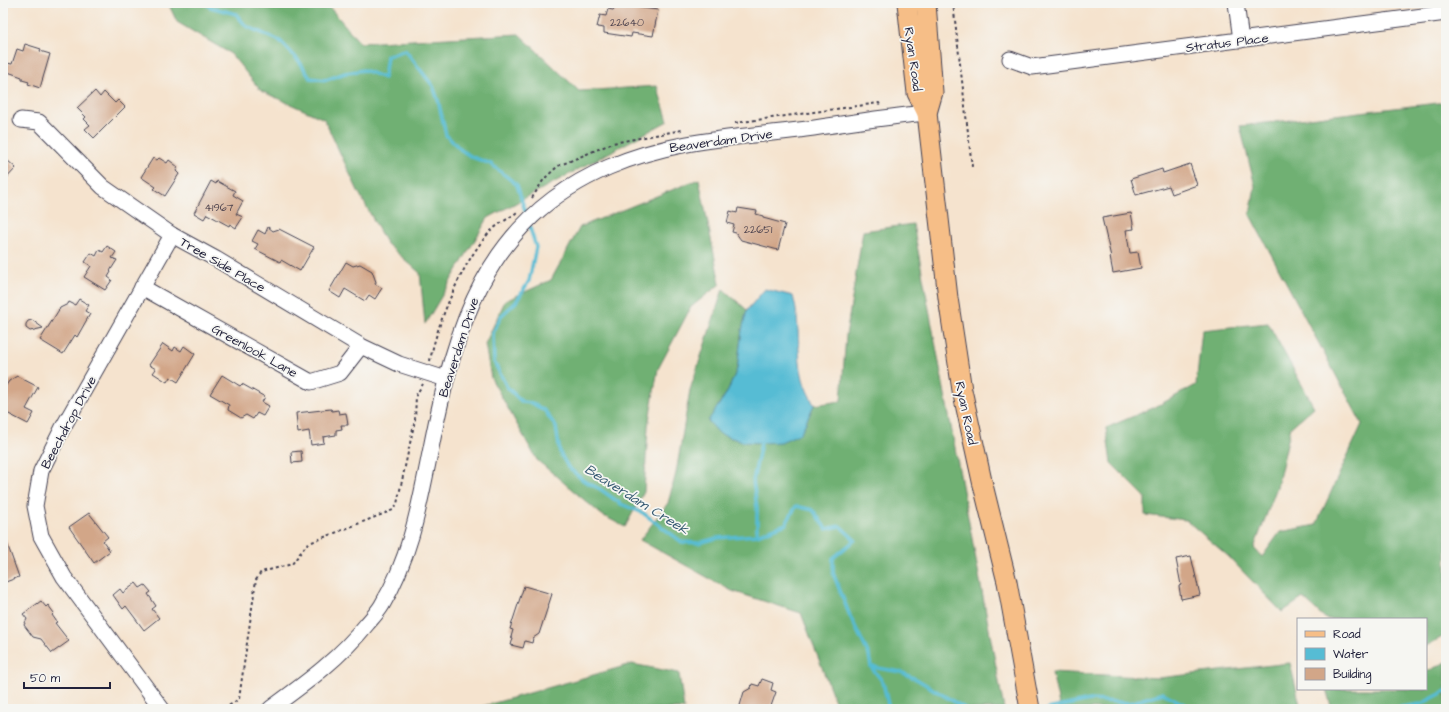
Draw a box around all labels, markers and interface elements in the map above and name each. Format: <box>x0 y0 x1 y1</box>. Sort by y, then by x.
house number: 22640 <box>610 15 644 30</box>
street label: Ryan Road <box>899 26 926 93</box>
street label: Stratus Place <box>1185 29 1270 57</box>
street label: Beaverdam Drive <box>668 125 774 157</box>
house number: 41967 <box>205 200 234 215</box>
house number: 22651 <box>744 222 773 237</box>
street label: Tree Side Place <box>176 233 269 297</box>
street label: Beaverdam Drive <box>434 295 484 399</box>
street label: Greenlook Lane <box>208 320 301 382</box>
street label: Beechdrop Drive <box>37 373 101 472</box>
street label: Ryan Road <box>950 380 982 447</box>
water label: Beaverdam Creek <box>581 460 693 540</box>
legend <box>1297 618 1427 690</box>
text: Road <box>1333 626 1361 643</box>
text: Water <box>1333 646 1369 663</box>
scale bar <box>24 664 110 690</box>
text: Building <box>1333 666 1371 684</box>
text: 50 m <box>30 670 61 687</box>

